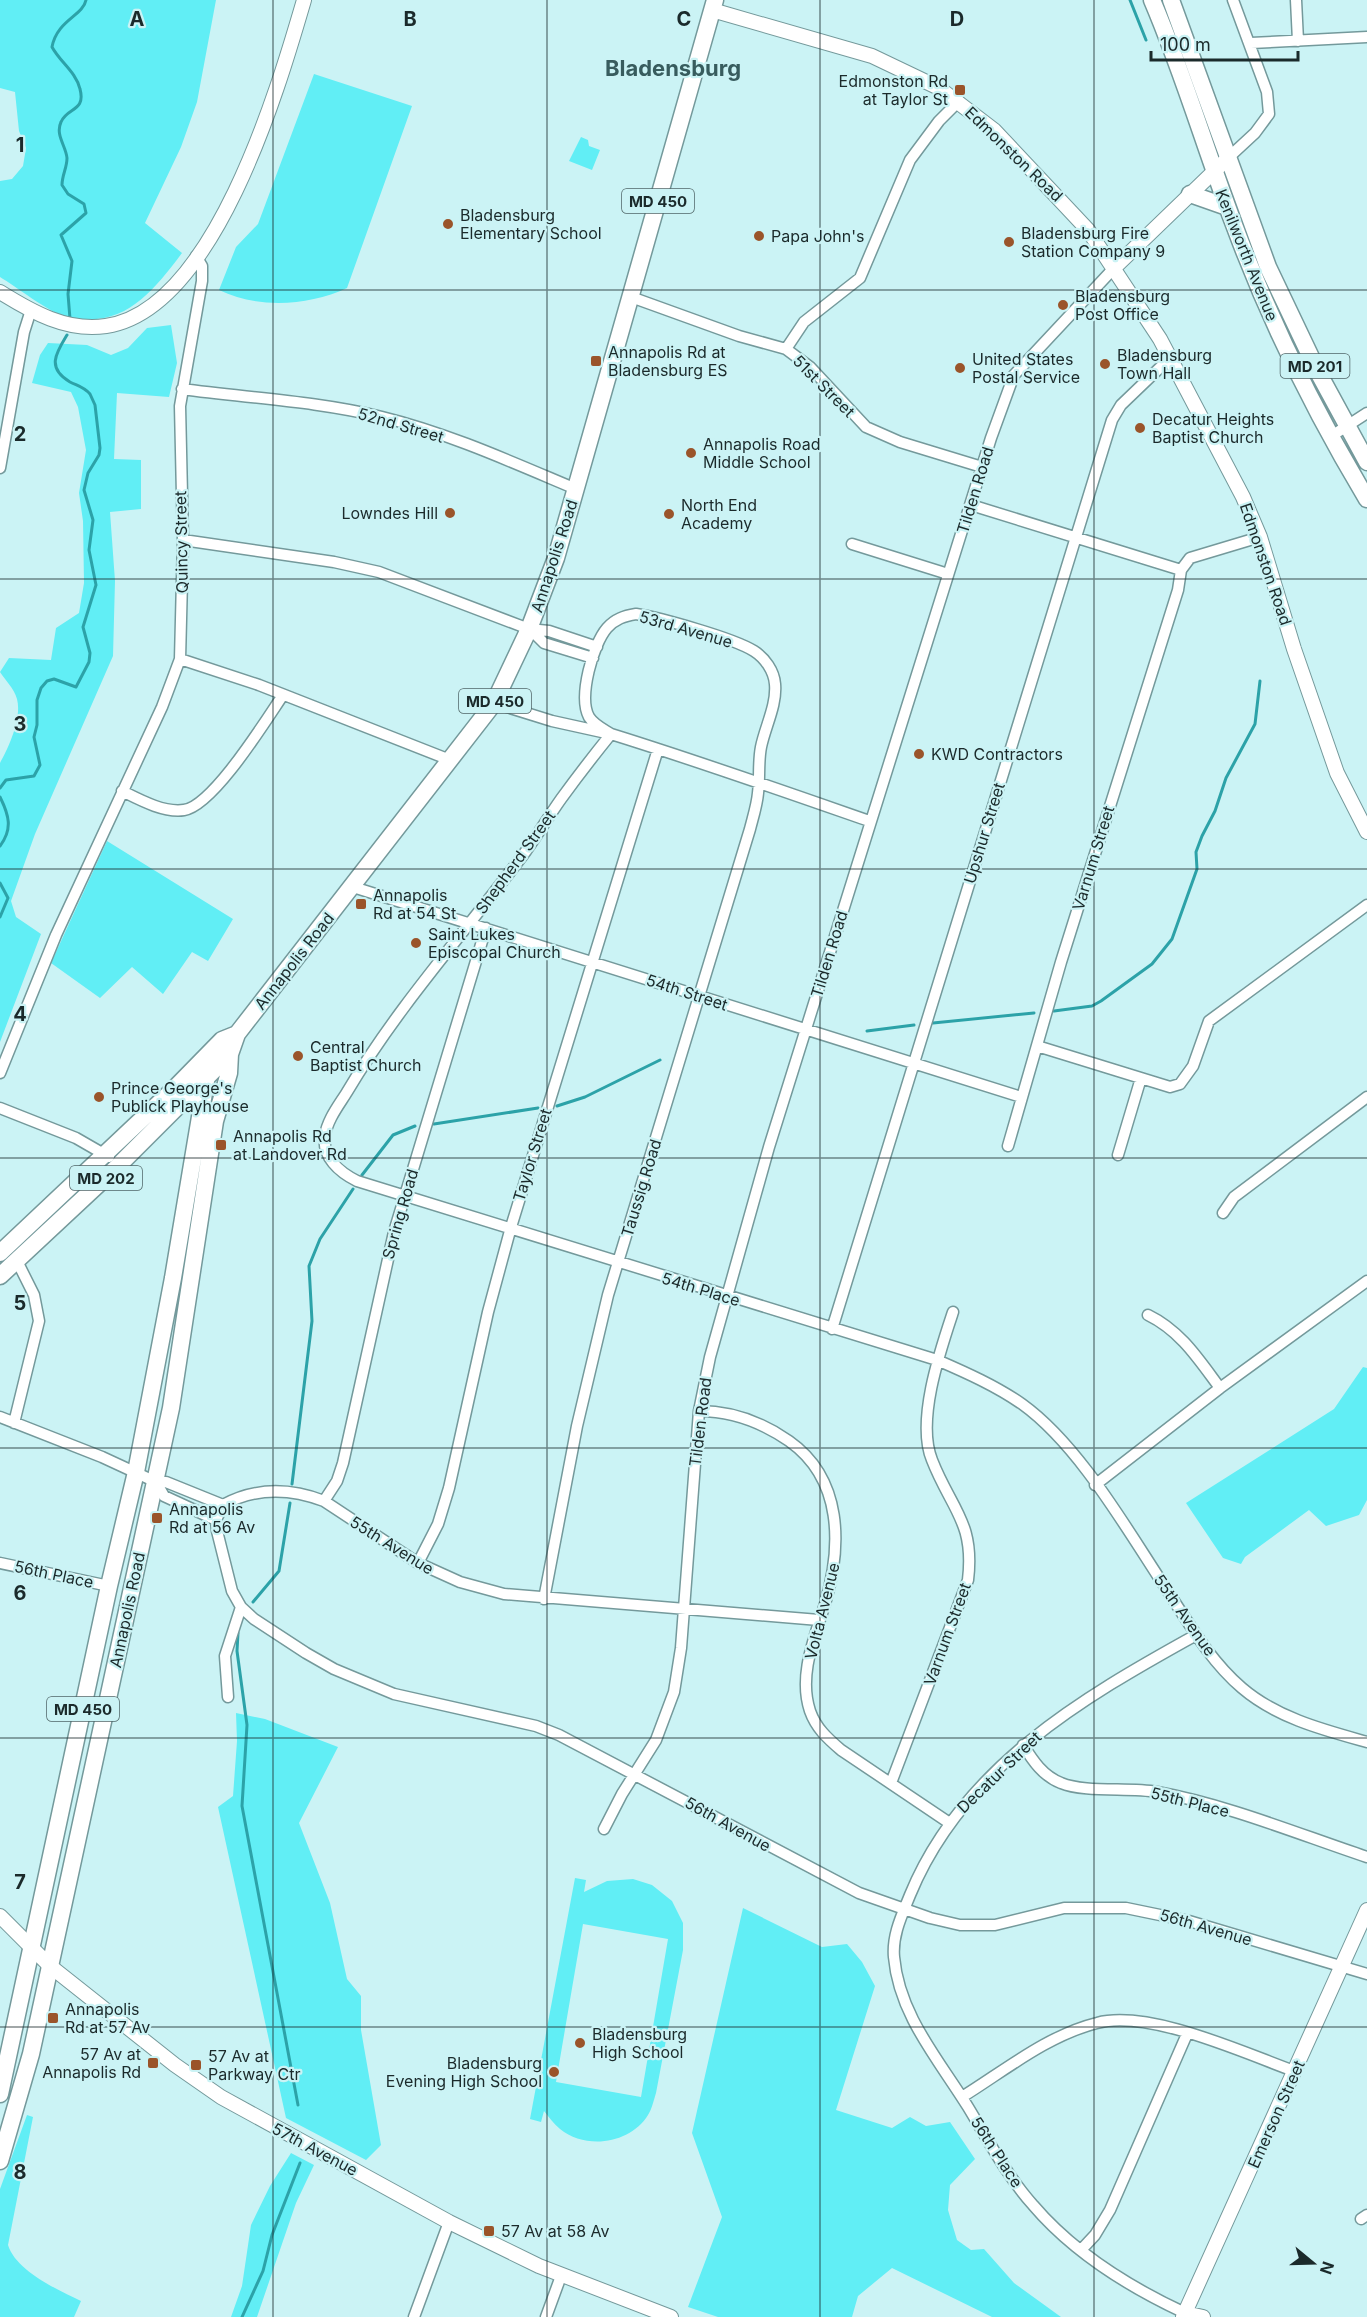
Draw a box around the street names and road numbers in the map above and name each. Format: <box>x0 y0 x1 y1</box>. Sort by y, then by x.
street label: Edmonston Road <box>961 102 1067 206</box>
street label: Kenilworth Avenue <box>1211 186 1283 324</box>
road number: MD 450 <box>622 189 694 213</box>
street label: 51st Street <box>789 351 859 421</box>
road number: MD 201 <box>1280 354 1350 378</box>
street label: 52nd Street <box>356 403 446 447</box>
street label: Tilden Road <box>952 444 998 536</box>
street label: Quincy Street <box>170 491 192 593</box>
street label: Annapolis Road <box>526 497 582 615</box>
street label: Edmonston Road <box>1236 500 1296 628</box>
street label: 53rd Avenue <box>637 606 735 652</box>
road number: MD 450 <box>459 689 531 713</box>
street label: Upshur Street <box>959 780 1009 886</box>
street label: Varnum Street <box>1068 803 1118 913</box>
street label: Shepherd Street <box>471 806 559 918</box>
street label: Tilden Road <box>806 908 852 1000</box>
street label: Annapolis Road <box>250 909 338 1013</box>
street label: 54th Street <box>644 969 730 1015</box>
street label: Taylor Street <box>508 1106 556 1204</box>
street label: Taussig Road <box>617 1137 665 1239</box>
road number: MD 202 <box>70 1166 142 1190</box>
street label: Spring Road <box>378 1167 422 1261</box>
street label: 54th Place <box>659 1268 743 1310</box>
street label: Tilden Road <box>685 1376 715 1468</box>
street label: 55th Avenue <box>346 1511 438 1579</box>
street label: Annapolis Road <box>105 1550 149 1670</box>
street label: 56th Place <box>13 1556 95 1592</box>
street label: Volta Avenue <box>800 1561 844 1661</box>
street label: 55th Avenue <box>1150 1570 1220 1660</box>
street label: Varnum Street <box>919 1580 975 1688</box>
road number: MD 450 <box>47 1697 119 1721</box>
street label: Decatur Street <box>953 1727 1045 1817</box>
street label: 55th Place <box>1149 1783 1231 1821</box>
street label: 56th Avenue <box>682 1792 774 1856</box>
street label: 56th Avenue <box>1158 1904 1254 1950</box>
street label: Emerson Street <box>1243 2057 1309 2171</box>
street label: 56th Place <box>967 2113 1027 2191</box>
street label: 57th Avenue <box>269 2118 361 2180</box>

